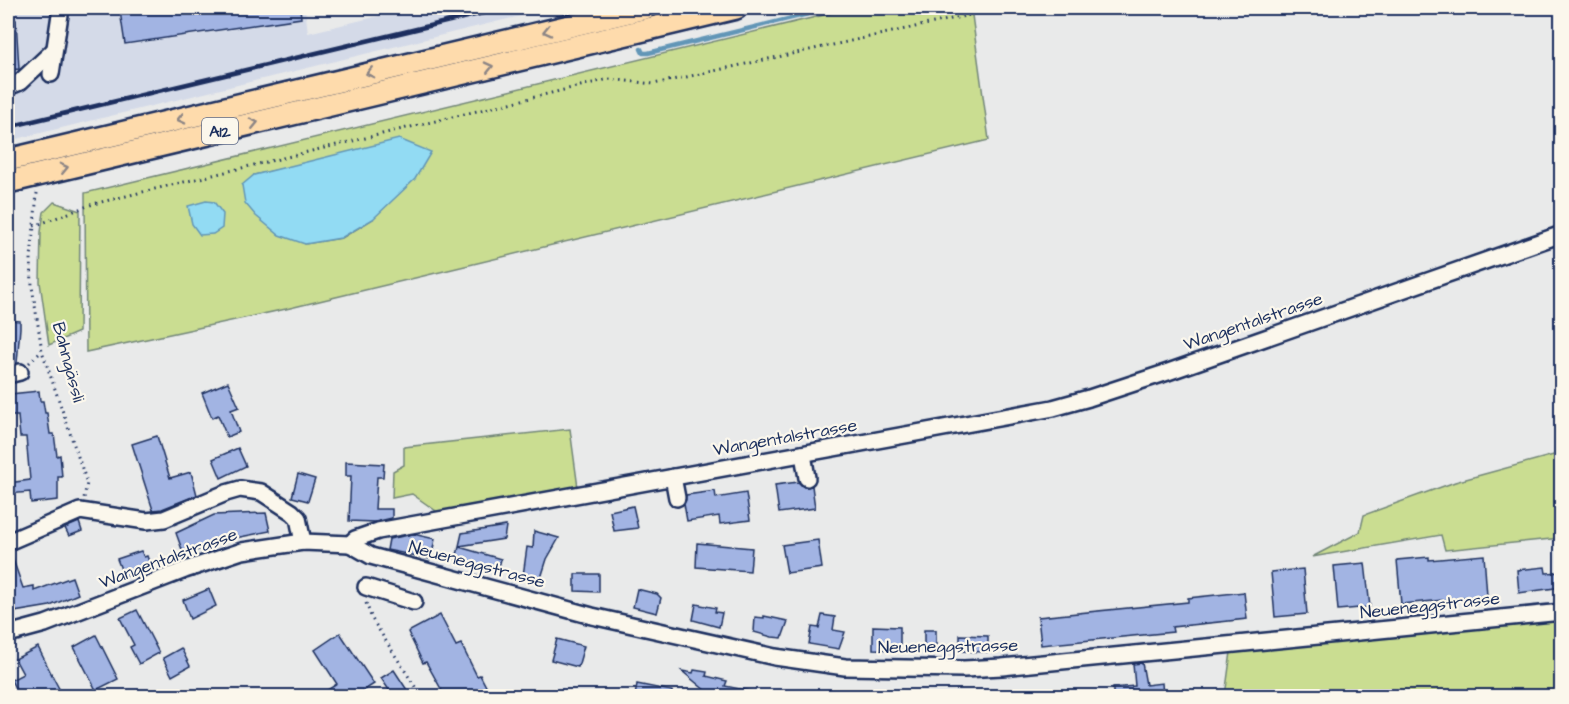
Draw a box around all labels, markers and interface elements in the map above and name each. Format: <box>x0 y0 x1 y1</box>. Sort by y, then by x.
one-way arrow <box>542 23 552 36</box>
one-way arrow <box>484 61 494 74</box>
one-way arrow <box>365 66 375 79</box>
one-way arrow <box>176 111 186 124</box>
one-way arrow <box>249 117 259 130</box>
road number: A12 <box>202 118 238 144</box>
one-way arrow <box>59 163 69 176</box>
street label: Wangentalstrasse <box>1180 286 1327 358</box>
street label: Bahngässli <box>45 319 91 405</box>
street label: Wangentalstrasse <box>711 412 859 463</box>
street label: Wangentalstrasse <box>95 522 241 596</box>
street label: Neueneggstrasse <box>406 534 548 596</box>
street label: Neueneggstrasse <box>1359 586 1502 626</box>
street label: Neueneggstrasse <box>878 633 1019 661</box>

